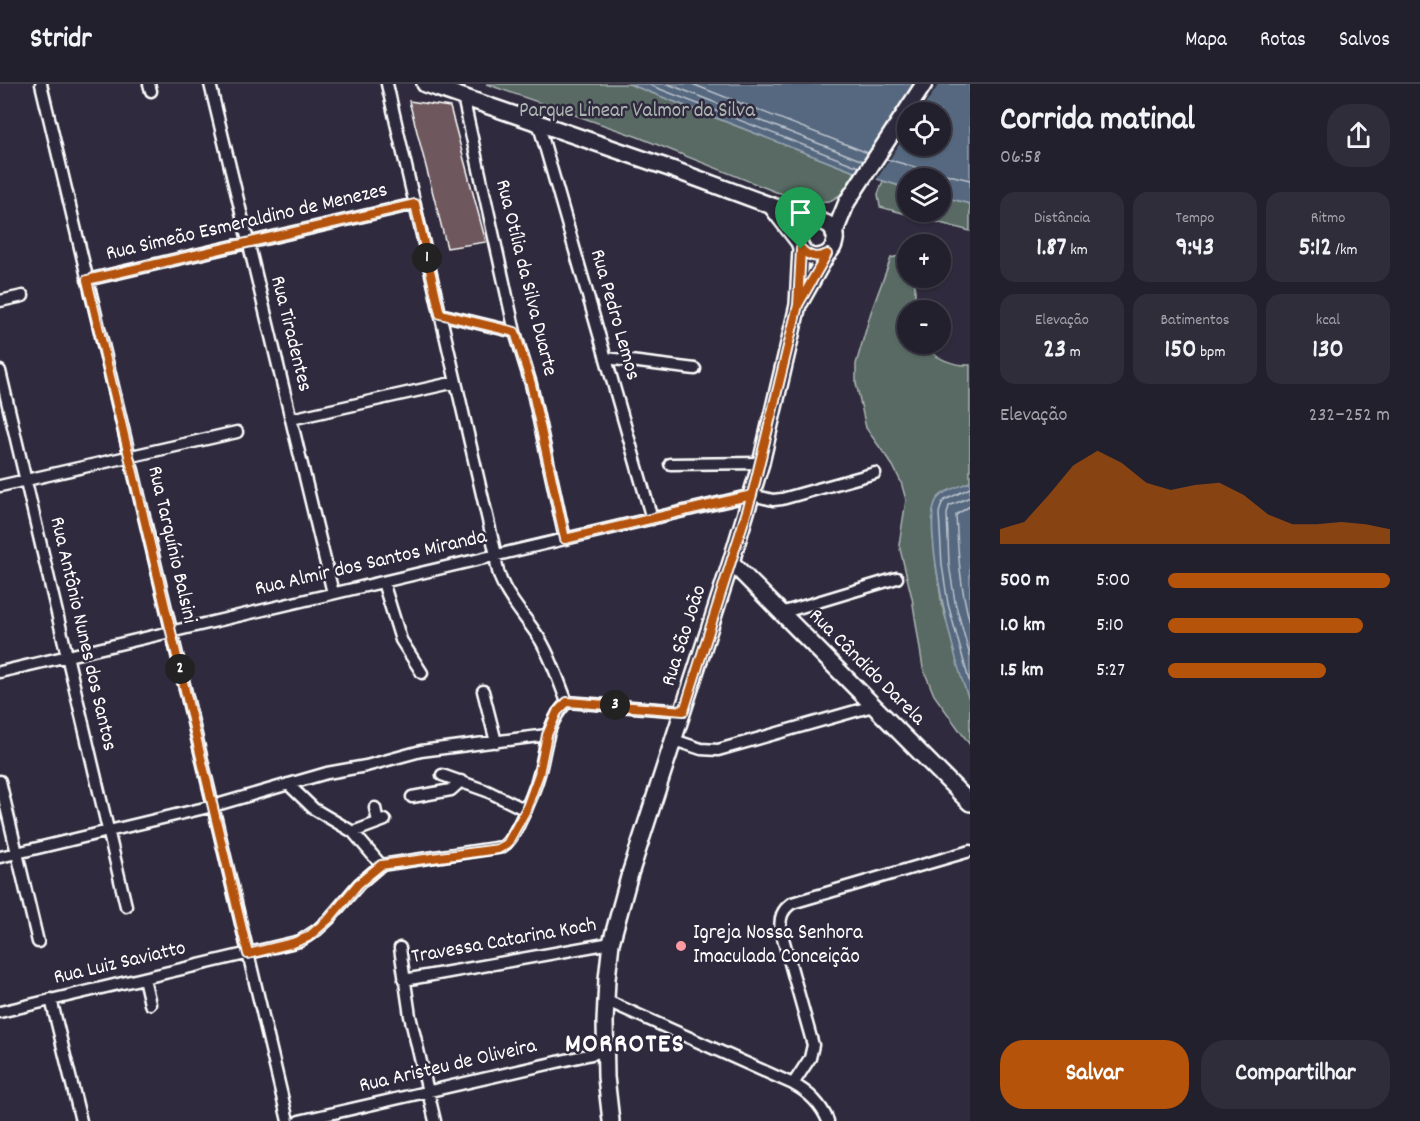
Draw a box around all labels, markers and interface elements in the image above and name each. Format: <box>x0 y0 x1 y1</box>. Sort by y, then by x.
text: Stridr <box>30 21 92 61</box>
text: Mapa <box>1185 26 1227 56</box>
text: Rotas <box>1260 26 1306 56</box>
text: Salvos <box>1339 26 1390 56</box>
park label: Parque Linear Valmor da Silva <box>519 97 756 127</box>
text: Corrida matinal <box>1000 98 1195 145</box>
map controls <box>897 102 951 354</box>
button: locate <box>897 102 951 156</box>
button: share <box>1327 104 1390 167</box>
text: 06:58 <box>1000 144 1041 172</box>
button: layers <box>897 168 951 222</box>
street label: Rua Simeão Esmeraldino de Menezes <box>103 176 391 270</box>
street label: Rua Otília da Silva Duarte <box>486 177 564 379</box>
pin <box>775 187 826 249</box>
icon: arrive <box>784 196 817 229</box>
text: Distância <box>1034 207 1090 230</box>
text: Tempo <box>1176 207 1214 230</box>
text: Ritmo <box>1311 207 1345 230</box>
text: 1.87 <box>1036 230 1067 267</box>
text: 9:43 <box>1176 230 1214 267</box>
text: 5:12 <box>1298 230 1332 267</box>
button: + <box>897 234 951 288</box>
text: km <box>1067 239 1088 262</box>
text: /km <box>1332 239 1358 262</box>
pin: 1 <box>412 243 442 273</box>
text: 1 <box>425 246 429 269</box>
street label: Rua Pedro Lemos <box>581 246 647 384</box>
street label: Rua Tiradentes <box>261 273 319 395</box>
button: − <box>897 300 951 354</box>
text: Elevação <box>1035 309 1089 332</box>
text: Batimentos <box>1160 309 1230 332</box>
text: kcal <box>1316 309 1340 332</box>
text: 23 <box>1043 332 1066 369</box>
text: 150 <box>1165 332 1196 369</box>
text: 130 <box>1312 332 1344 369</box>
text: m <box>1066 341 1081 364</box>
text: bpm <box>1196 341 1225 364</box>
text: Elevação <box>1000 402 1067 430</box>
text: 232–252 m <box>1309 402 1390 430</box>
street label: Rua Tarquínio Balsini <box>138 463 204 627</box>
street label: Rua Antônio Nunes dos Santos <box>40 514 124 754</box>
street label: Rua Almir dos Santos Miranda <box>252 522 491 605</box>
text: 500 m <box>1000 567 1049 595</box>
text: 5:00 <box>1096 567 1130 595</box>
street label: Rua São João <box>655 582 715 690</box>
street label: Rua Cândido Darela <box>801 603 932 734</box>
text: 1.0 km <box>1000 612 1045 640</box>
text: 5:10 <box>1096 612 1124 640</box>
pin: 2 <box>165 654 195 684</box>
text: 2 <box>177 657 184 680</box>
text: 1.5 km <box>1000 657 1043 685</box>
text: 5:27 <box>1096 657 1125 685</box>
pin: 3 <box>600 690 630 720</box>
text: 3 <box>611 693 619 716</box>
street label: Travessa Catarina Koch <box>409 911 599 973</box>
place label: Igreja Nossa Senhora Imaculada Conceição <box>693 919 864 973</box>
street label: Rua Luiz Saviatto <box>51 934 189 994</box>
marker: Igreja Nossa Senhora Imaculada Conceição <box>674 939 688 953</box>
district label: MORROTES <box>565 1026 685 1065</box>
street label: Rua Aristeu de Oliveira <box>356 1032 541 1102</box>
button: Salvar <box>1000 1040 1189 1109</box>
button: Compartilhar <box>1201 1040 1390 1109</box>

